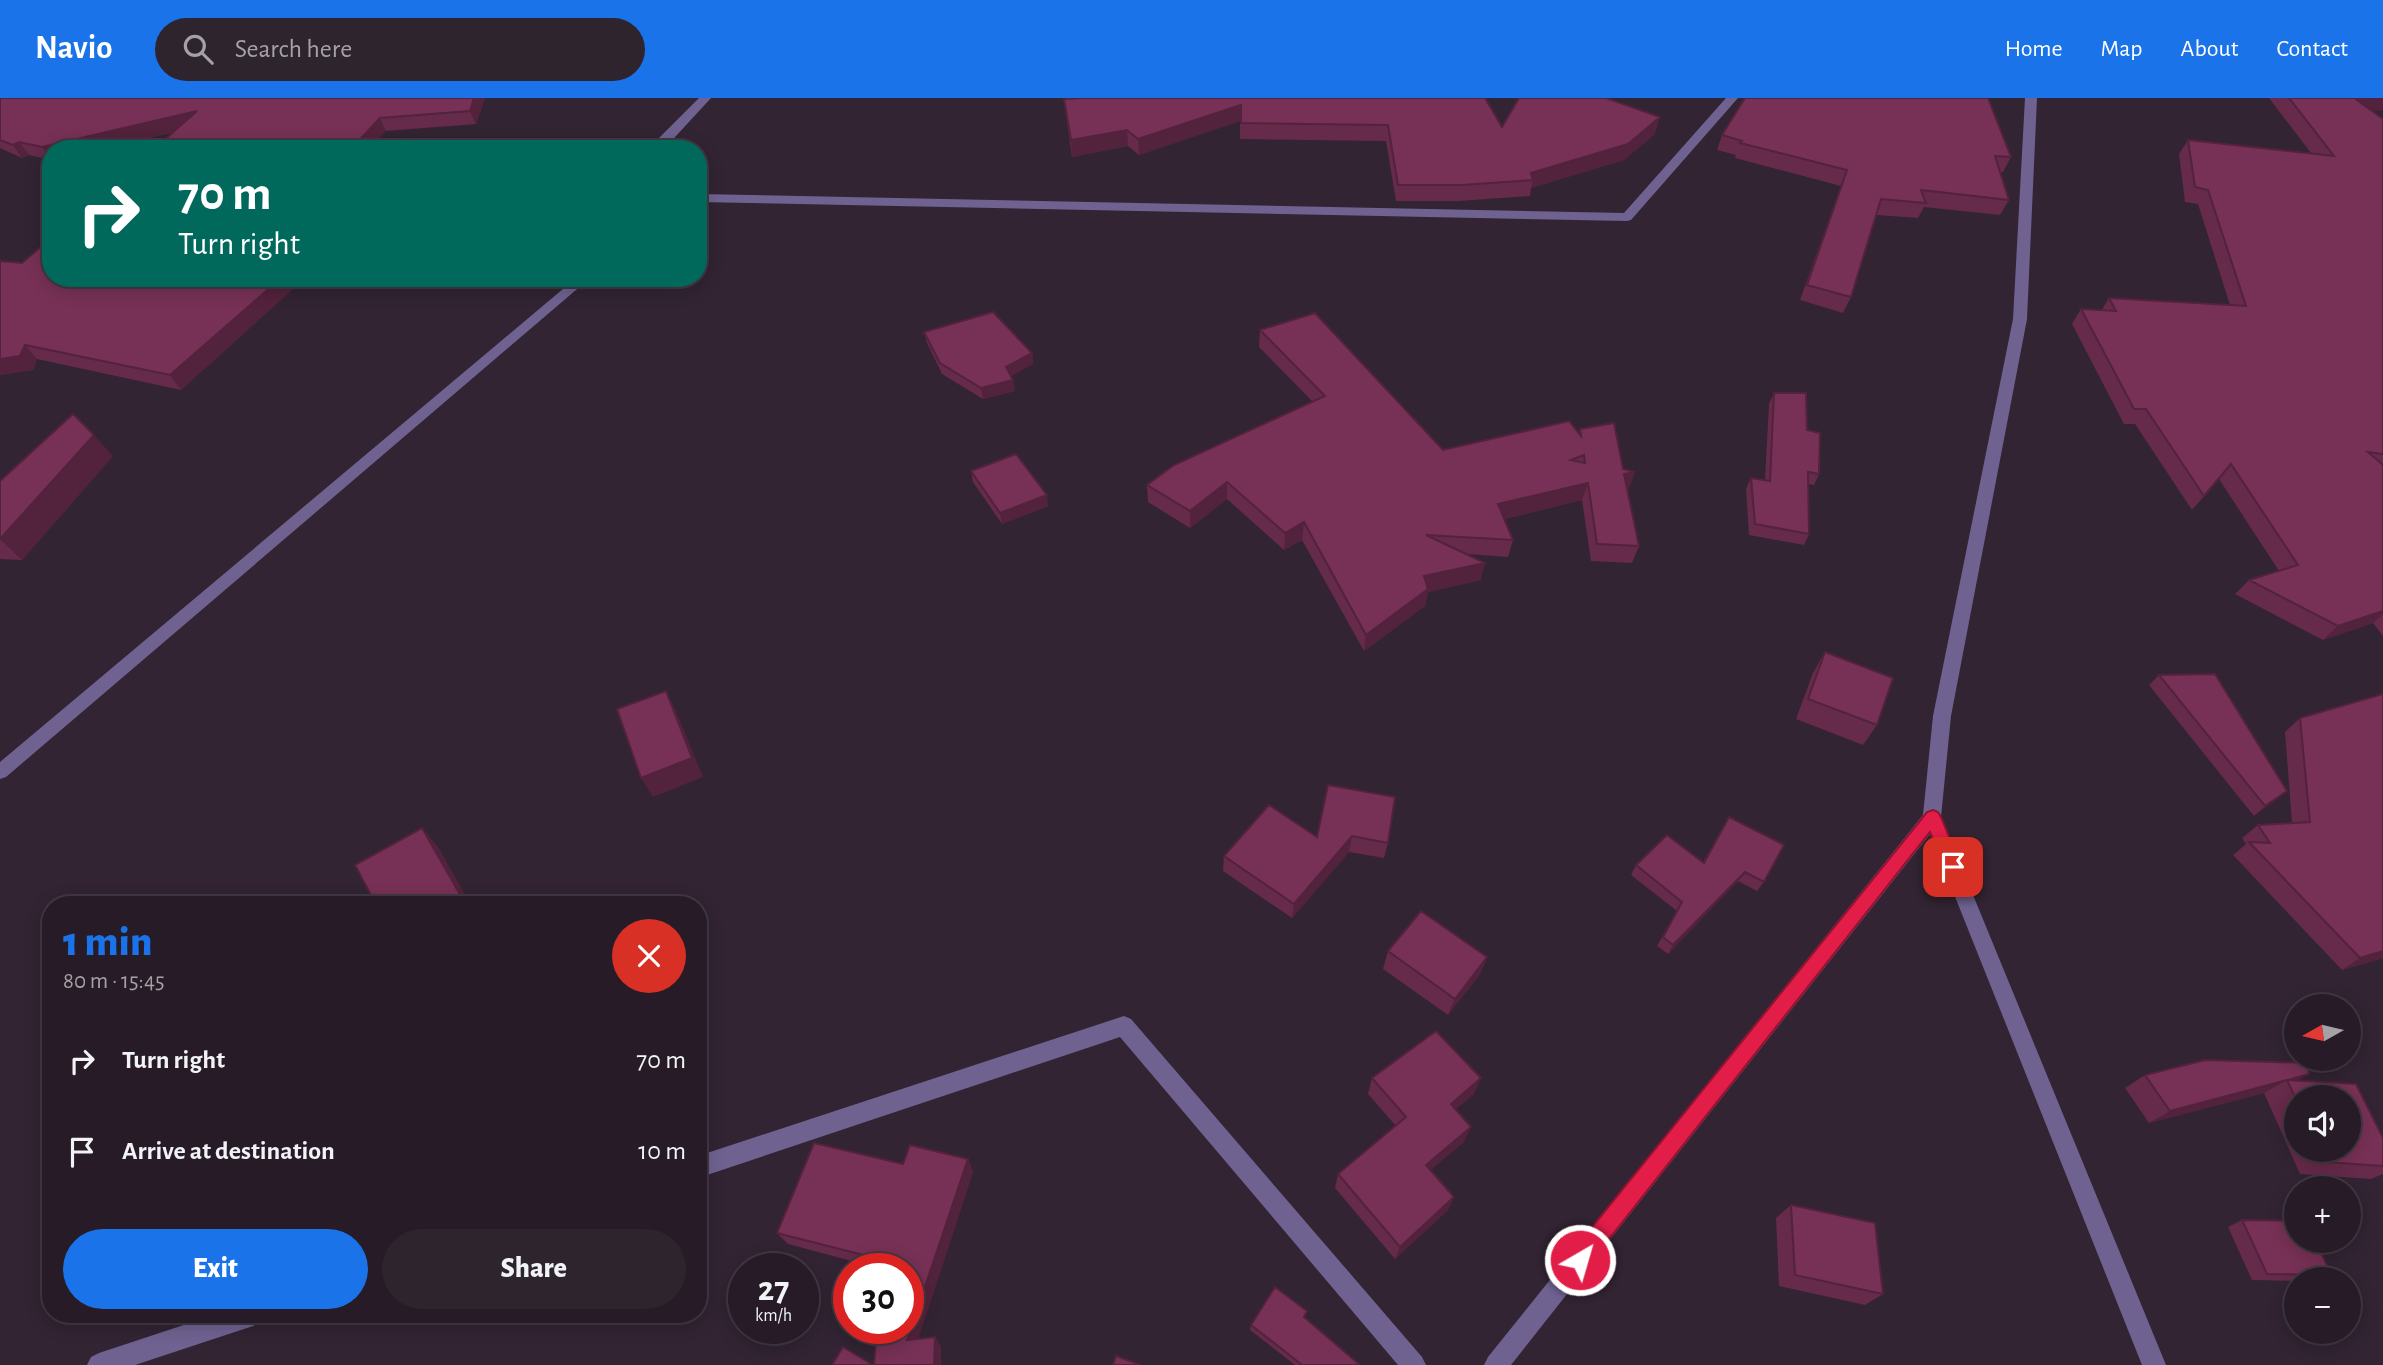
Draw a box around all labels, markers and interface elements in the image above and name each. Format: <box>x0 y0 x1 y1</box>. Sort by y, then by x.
search box <box>155 18 645 81</box>
icon: search <box>179 30 217 68</box>
text: Navio <box>35 32 113 65</box>
text: Search here <box>235 36 352 62</box>
text: Home <box>2005 37 2063 61</box>
text: Map <box>2101 37 2143 61</box>
text: About <box>2181 37 2238 61</box>
text: Contact <box>2276 37 2348 61</box>
icon: right <box>63 168 154 259</box>
text: 70 m <box>178 170 272 219</box>
text: Turn right <box>178 228 300 260</box>
pin <box>1923 837 1983 897</box>
icon: arrive <box>1934 848 1972 886</box>
button: close <box>612 919 686 993</box>
text: 1 min <box>63 921 152 963</box>
text: 80 m · 15:45 <box>63 970 165 993</box>
north arrow <box>2284 994 2361 1071</box>
map controls <box>2284 994 2361 1344</box>
icon: right <box>63 1042 101 1080</box>
text: Turn right <box>122 1047 225 1073</box>
text: 70 m <box>636 1047 686 1073</box>
button: sound <box>2284 1085 2361 1162</box>
icon: arrive <box>63 1133 101 1171</box>
text: Arrive at destination <box>122 1138 335 1164</box>
text: 10 m <box>638 1138 686 1164</box>
button: + <box>2284 1176 2361 1253</box>
position arrow <box>1543 1223 1617 1297</box>
button: Exit <box>63 1229 368 1309</box>
button: Share <box>382 1229 686 1309</box>
speed limit sign: 30 <box>833 1253 924 1344</box>
button: − <box>2284 1267 2361 1344</box>
text: 27 <box>758 1272 789 1307</box>
text: km/h <box>755 1307 792 1325</box>

